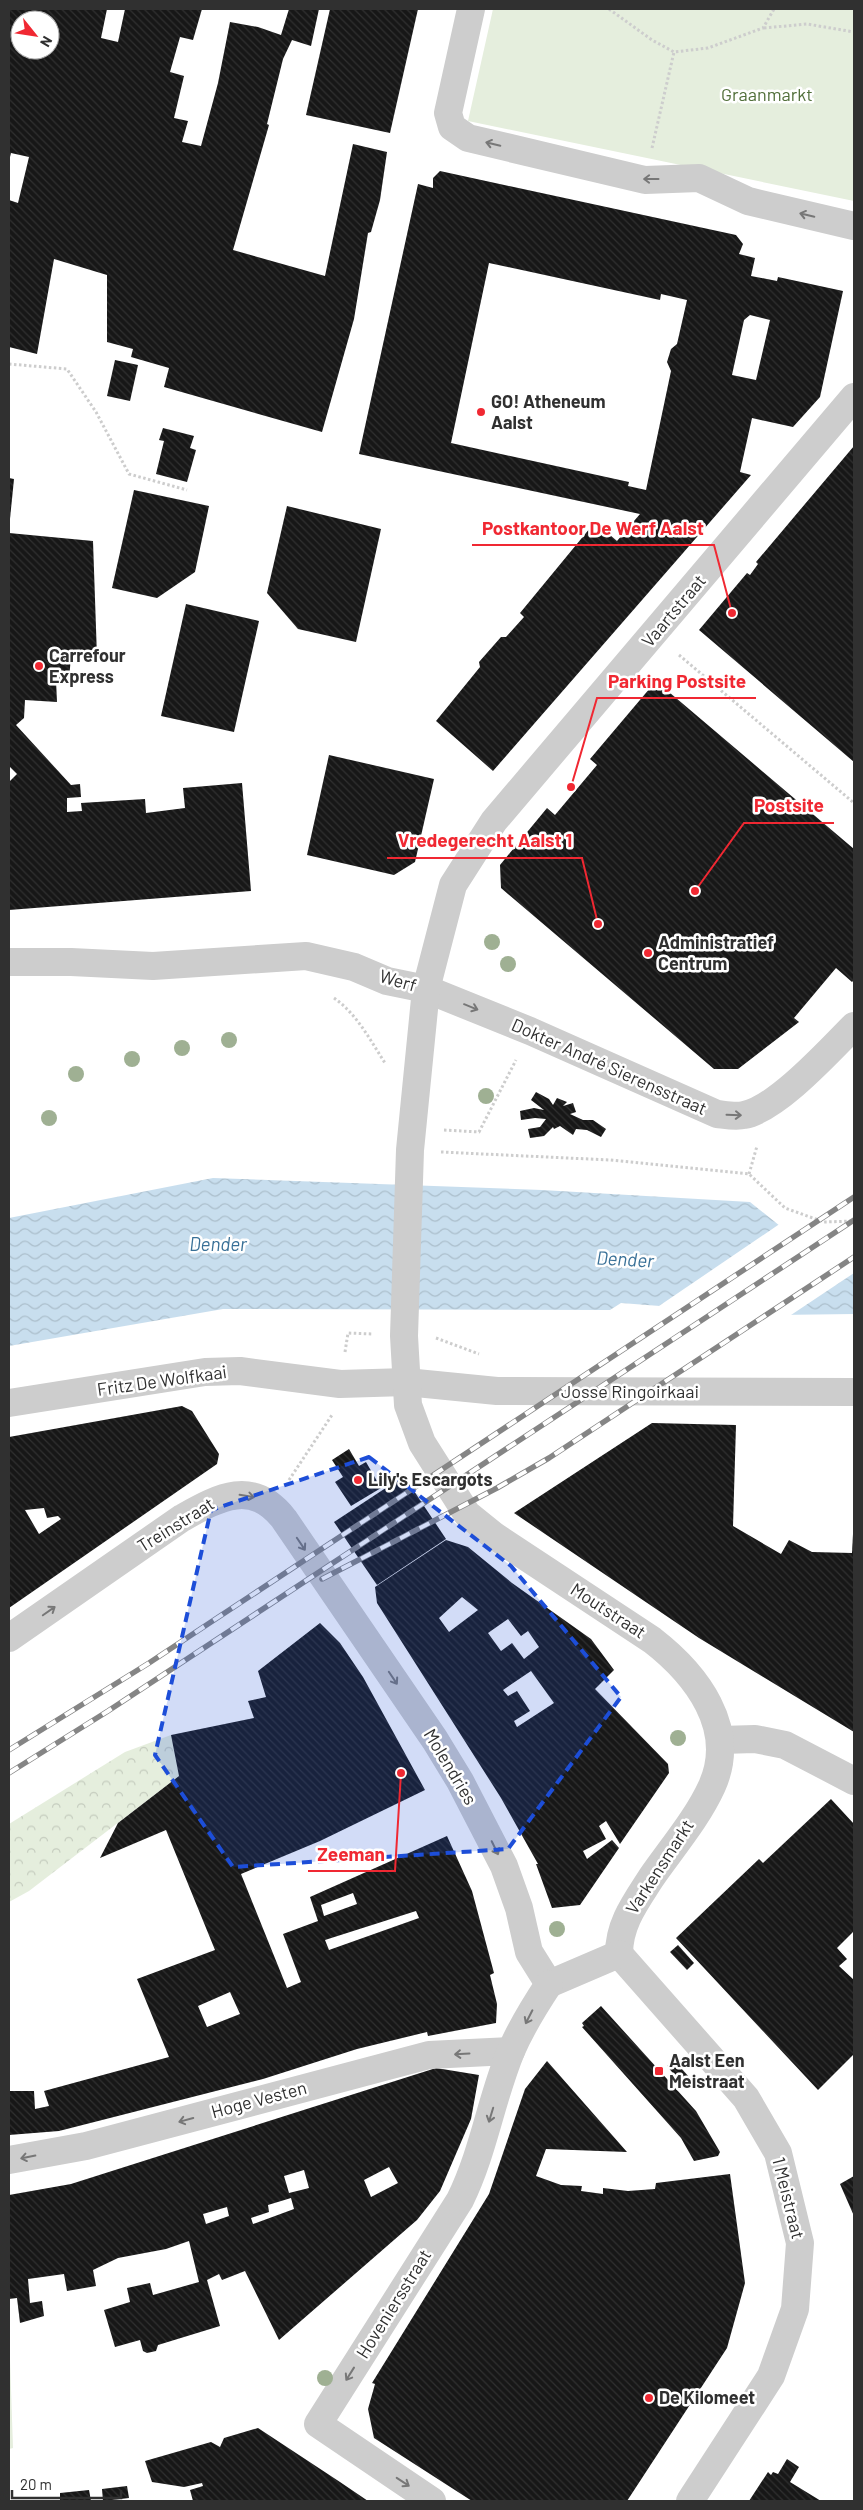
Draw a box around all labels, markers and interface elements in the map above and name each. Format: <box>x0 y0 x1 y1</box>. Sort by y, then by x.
north arrow <box>10 10 60 60</box>
text: N <box>37 33 56 50</box>
park label: Graanmarkt <box>721 83 813 105</box>
one-way arrow <box>485 139 501 148</box>
one-way arrow <box>643 174 660 184</box>
one-way arrow <box>799 210 815 219</box>
place label: GO! Atheneum Aalst <box>491 390 605 433</box>
marker: GO! Atheneum Aalst <box>475 406 487 418</box>
callout: Postkantoor De Werf Aalst <box>472 511 714 545</box>
text: Postkantoor De Werf Aalst <box>482 516 704 539</box>
street label: Vaartstraat <box>636 570 710 651</box>
place label: Carrefour Express <box>49 644 126 687</box>
marker: Carrefour Express <box>33 660 45 672</box>
callout: Parking Postsite <box>597 664 756 698</box>
text: Parking Postsite <box>608 669 746 692</box>
callout: Postsite <box>744 789 834 823</box>
text: Postsite <box>754 793 824 816</box>
callout: Vredegerecht Aalst 1 <box>387 824 582 858</box>
text: Vredegerecht Aalst 1 <box>398 828 572 851</box>
place label: Administratief Centrum <box>658 931 774 974</box>
marker: Administratief Centrum <box>642 947 654 959</box>
street label: Werf <box>377 964 419 996</box>
one-way arrow <box>463 1003 478 1013</box>
street label: Dokter André Sierensstraat <box>508 1013 710 1119</box>
one-way arrow <box>725 1110 741 1120</box>
water label: Dender <box>189 1232 248 1255</box>
water label: Dender <box>596 1246 656 1272</box>
street label: Fritz De Wolfkaai <box>96 1360 228 1400</box>
street label: Josse Ringoirkaai <box>561 1380 699 1402</box>
place label: Lily's Escargots <box>368 1468 492 1490</box>
marker: Lily's Escargots <box>352 1474 364 1486</box>
one-way arrow <box>239 1491 255 1501</box>
street label: Treinstraat <box>133 1492 218 1556</box>
one-way arrow <box>296 1537 306 1551</box>
street label: Moutstraat <box>567 1578 650 1643</box>
one-way arrow <box>42 1606 56 1616</box>
one-way arrow <box>388 1671 398 1685</box>
street label: Molendries <box>420 1724 482 1809</box>
street label: Varkensmarkt <box>620 1815 698 1918</box>
callout: Zeeman <box>308 1837 395 1871</box>
one-way arrow <box>491 1841 501 1856</box>
text: Zeeman <box>317 1842 385 1865</box>
one-way arrow <box>524 2009 533 2024</box>
one-way arrow <box>455 2049 471 2058</box>
place label: Aalst Een Meistraat <box>669 2049 745 2092</box>
marker: Aalst Een Meistraat <box>653 2065 665 2077</box>
street label: Hoge Vesten <box>209 2076 309 2122</box>
one-way arrow <box>486 2106 496 2122</box>
one-way arrow <box>178 2115 194 2125</box>
one-way arrow <box>20 2153 36 2162</box>
street label: 1 Meistraat <box>768 2155 810 2241</box>
street label: Hoveniersstraat <box>351 2245 435 2362</box>
one-way arrow <box>344 2367 354 2381</box>
place label: De Kilomeet <box>659 2386 755 2408</box>
marker: De Kilomeet <box>643 2392 655 2404</box>
scale bar <box>12 2468 121 2500</box>
text: 20 m <box>20 2475 52 2493</box>
one-way arrow <box>396 2477 410 2487</box>

